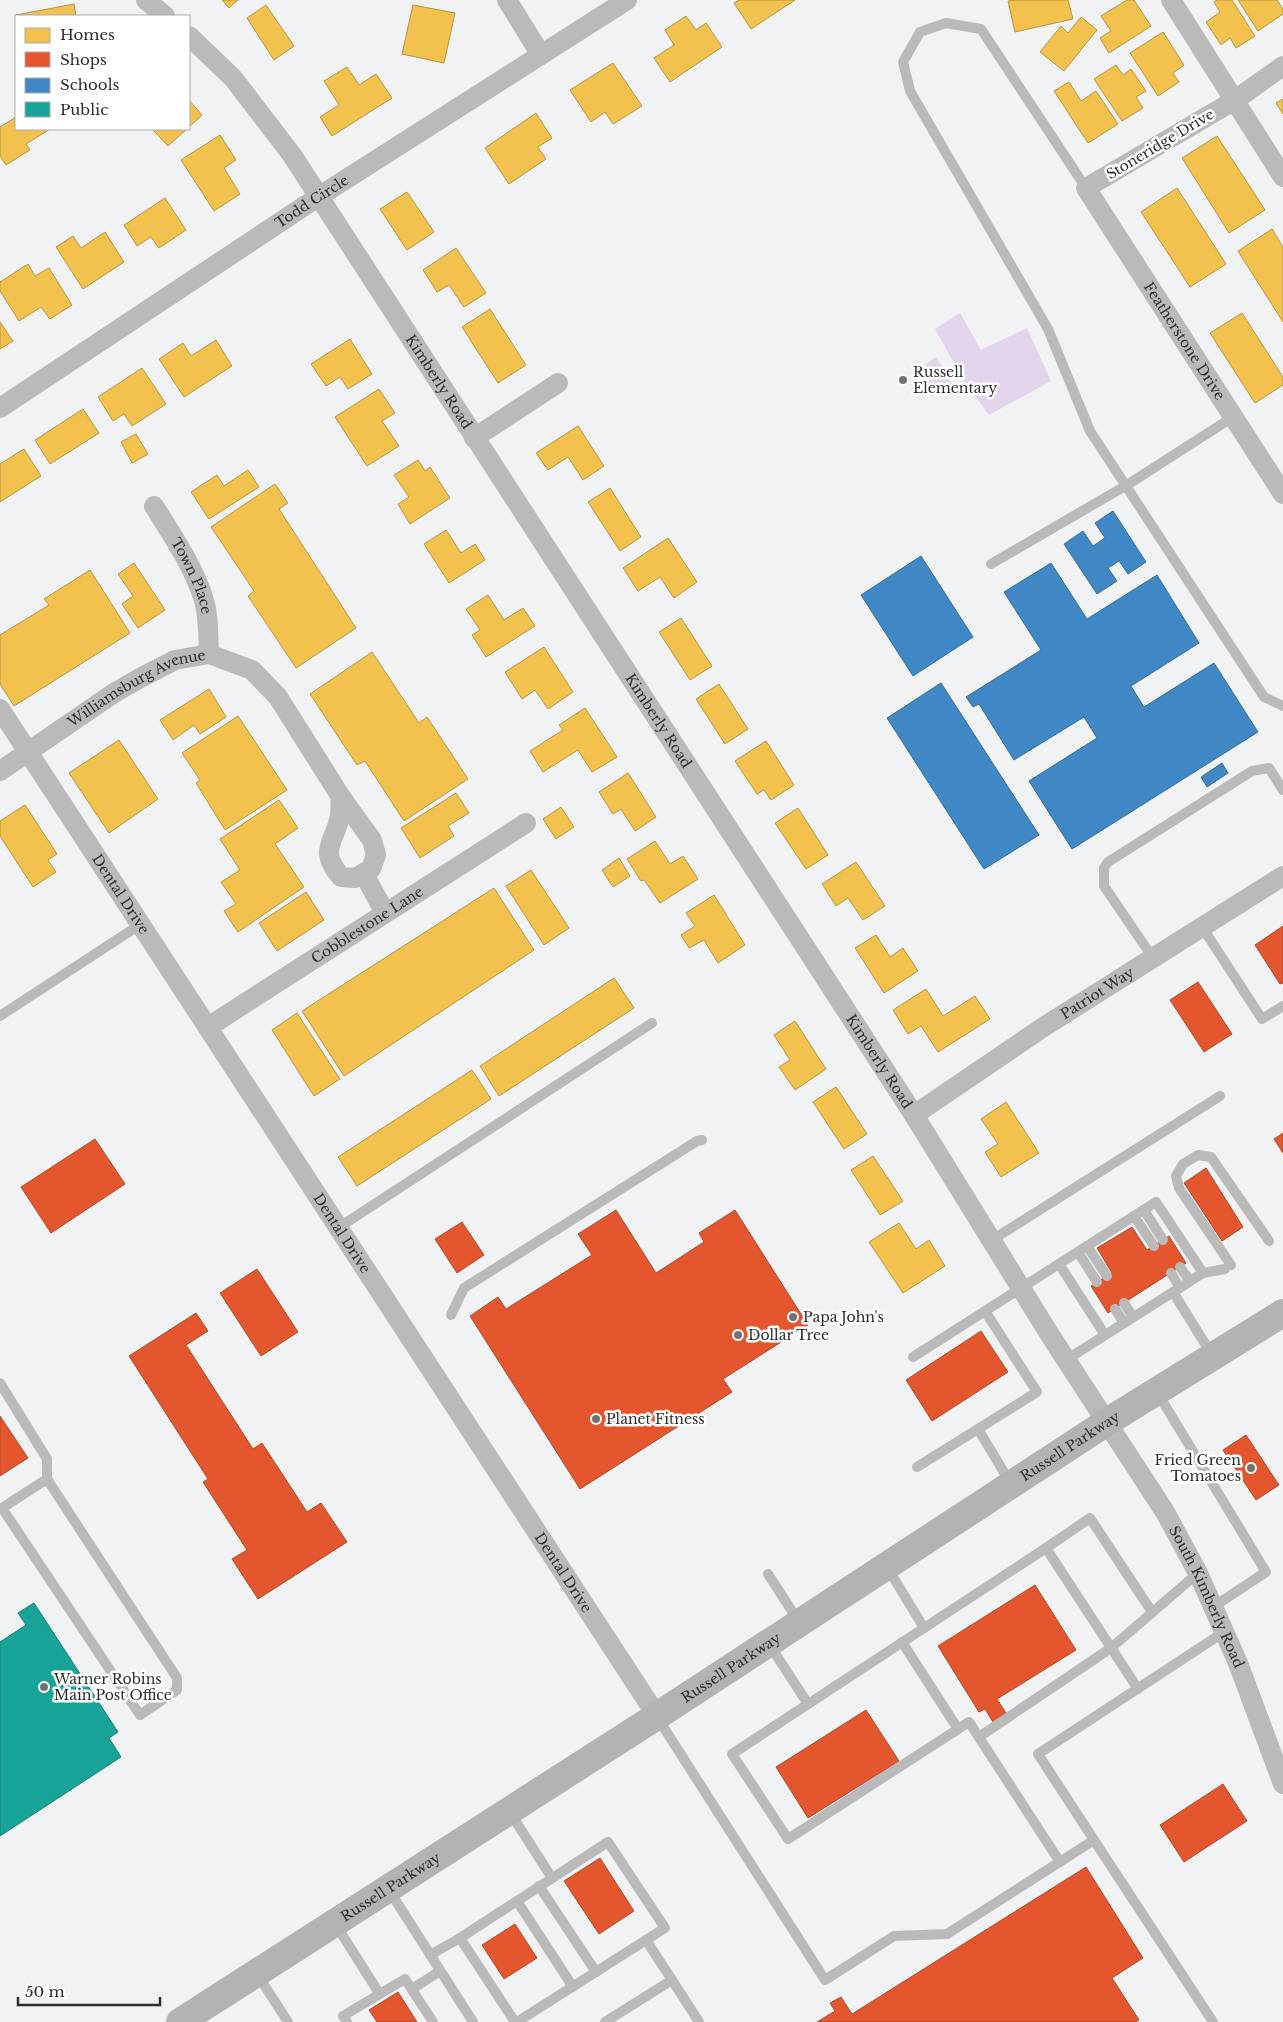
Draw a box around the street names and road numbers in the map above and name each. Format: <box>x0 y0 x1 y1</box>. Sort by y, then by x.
street label: Stoneridge Drive <box>1103 105 1217 183</box>
street label: Todd Circle <box>271 171 352 232</box>
street label: Featherstone Drive <box>1140 279 1229 404</box>
street label: Kimberly Road <box>402 331 476 433</box>
street label: Town Place <box>167 535 216 615</box>
street label: Williamsburg Avenue <box>63 646 207 732</box>
street label: Kimberly Road <box>621 670 696 772</box>
street label: Dental Drive <box>88 851 153 937</box>
street label: Cobblestone Lane <box>308 882 426 967</box>
street label: Patriot Way <box>1057 963 1137 1023</box>
street label: Kimberly Road <box>842 1011 917 1113</box>
street label: Dental Drive <box>309 1190 375 1277</box>
street label: Russell Parkway <box>1017 1407 1123 1485</box>
street label: South Kimberly Road <box>1165 1523 1248 1671</box>
street label: Dental Drive <box>531 1529 596 1616</box>
street label: Russell Parkway <box>678 1629 784 1707</box>
street label: Russell Parkway <box>337 1848 444 1926</box>

